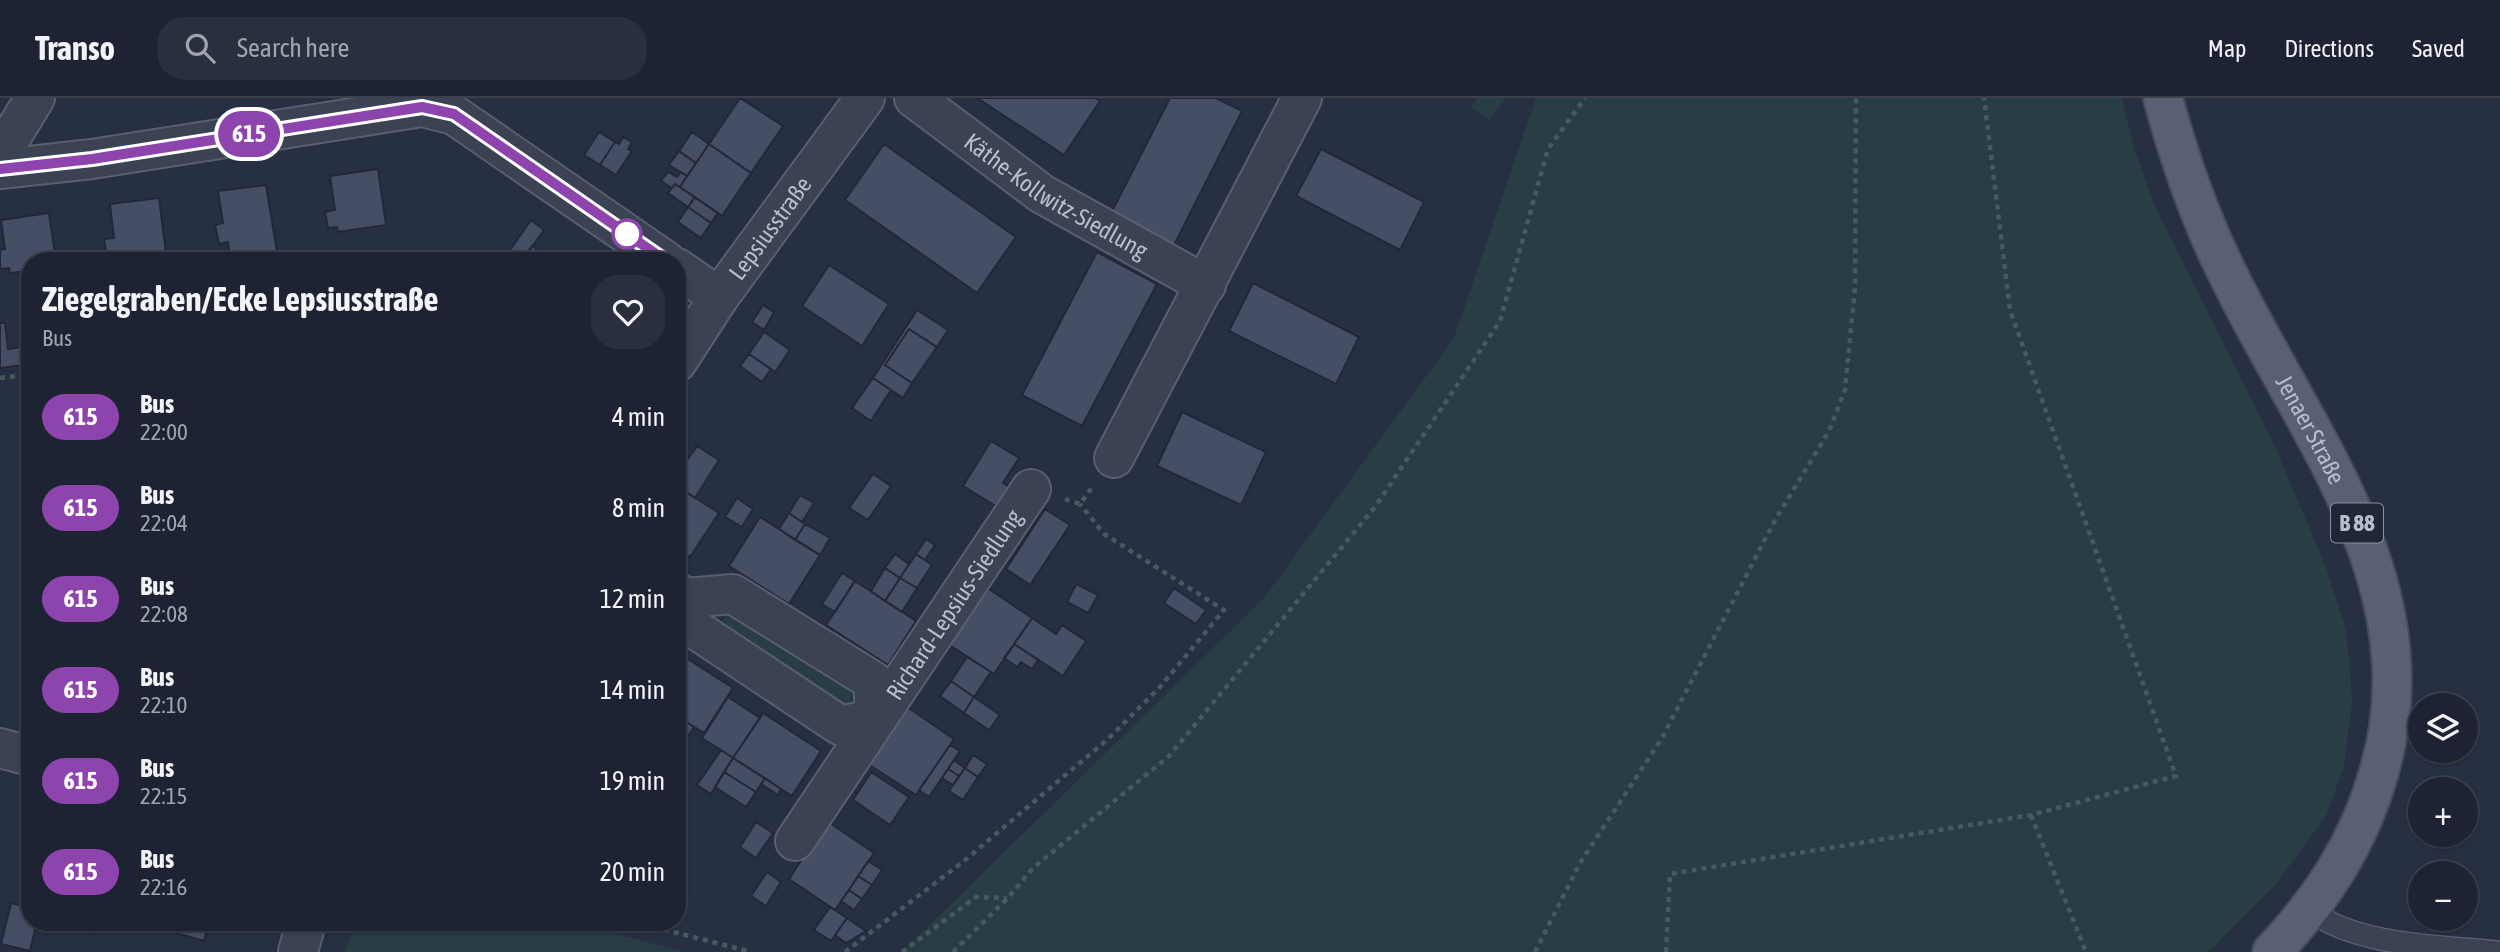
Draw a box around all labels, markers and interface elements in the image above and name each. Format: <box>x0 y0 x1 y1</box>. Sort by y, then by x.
search box <box>157 17 647 80</box>
text: Transo <box>35 29 115 67</box>
icon: search <box>181 29 219 67</box>
text: Search here <box>237 33 349 63</box>
text: Map <box>2208 35 2246 62</box>
text: Directions <box>2284 35 2374 62</box>
text: Saved <box>2412 35 2465 62</box>
line badge: 615 <box>209 111 289 157</box>
text: 615 <box>232 120 266 147</box>
street label: Käthe-Kollwitz-Siedlung <box>959 127 1153 264</box>
street label: Lepsiusstraße <box>723 171 816 285</box>
unlabelled marker <box>612 219 642 249</box>
button: heart <box>591 275 665 349</box>
text: Ziegelgraben/Ecke Lepsiusstraße <box>42 280 439 318</box>
text: Bus <box>42 325 72 351</box>
street label: Jenaer Straße <box>2271 370 2351 488</box>
text: Bus <box>140 389 174 419</box>
text: 4 min <box>612 402 665 432</box>
text: 615 <box>64 403 97 430</box>
text: 22:00 <box>140 419 188 445</box>
text: Bus <box>140 480 174 510</box>
text: 8 min <box>612 493 665 523</box>
text: 615 <box>64 494 97 521</box>
street label: Richard-Lepsius-Siedlung <box>880 504 1027 704</box>
road number: B 88 <box>2331 504 2383 542</box>
text: 22:04 <box>140 510 188 536</box>
text: Bus <box>140 571 174 601</box>
text: 12 min <box>600 584 665 614</box>
text: 615 <box>64 585 97 612</box>
text: 22:08 <box>140 601 188 627</box>
text: Bus <box>140 662 174 692</box>
text: 14 min <box>600 675 665 705</box>
text: 615 <box>64 676 97 703</box>
text: 22:10 <box>140 692 187 718</box>
map controls <box>2408 693 2478 931</box>
button: layers <box>2408 693 2478 763</box>
text: Bus <box>140 753 174 783</box>
text: 19 min <box>600 766 665 796</box>
text: 615 <box>64 767 97 794</box>
button: + <box>2408 777 2478 847</box>
text: 22:15 <box>140 783 187 809</box>
text: Bus <box>140 844 174 874</box>
text: 20 min <box>600 857 665 887</box>
text: 615 <box>64 858 97 885</box>
button: − <box>2408 861 2478 931</box>
text: 22:16 <box>140 874 187 900</box>

